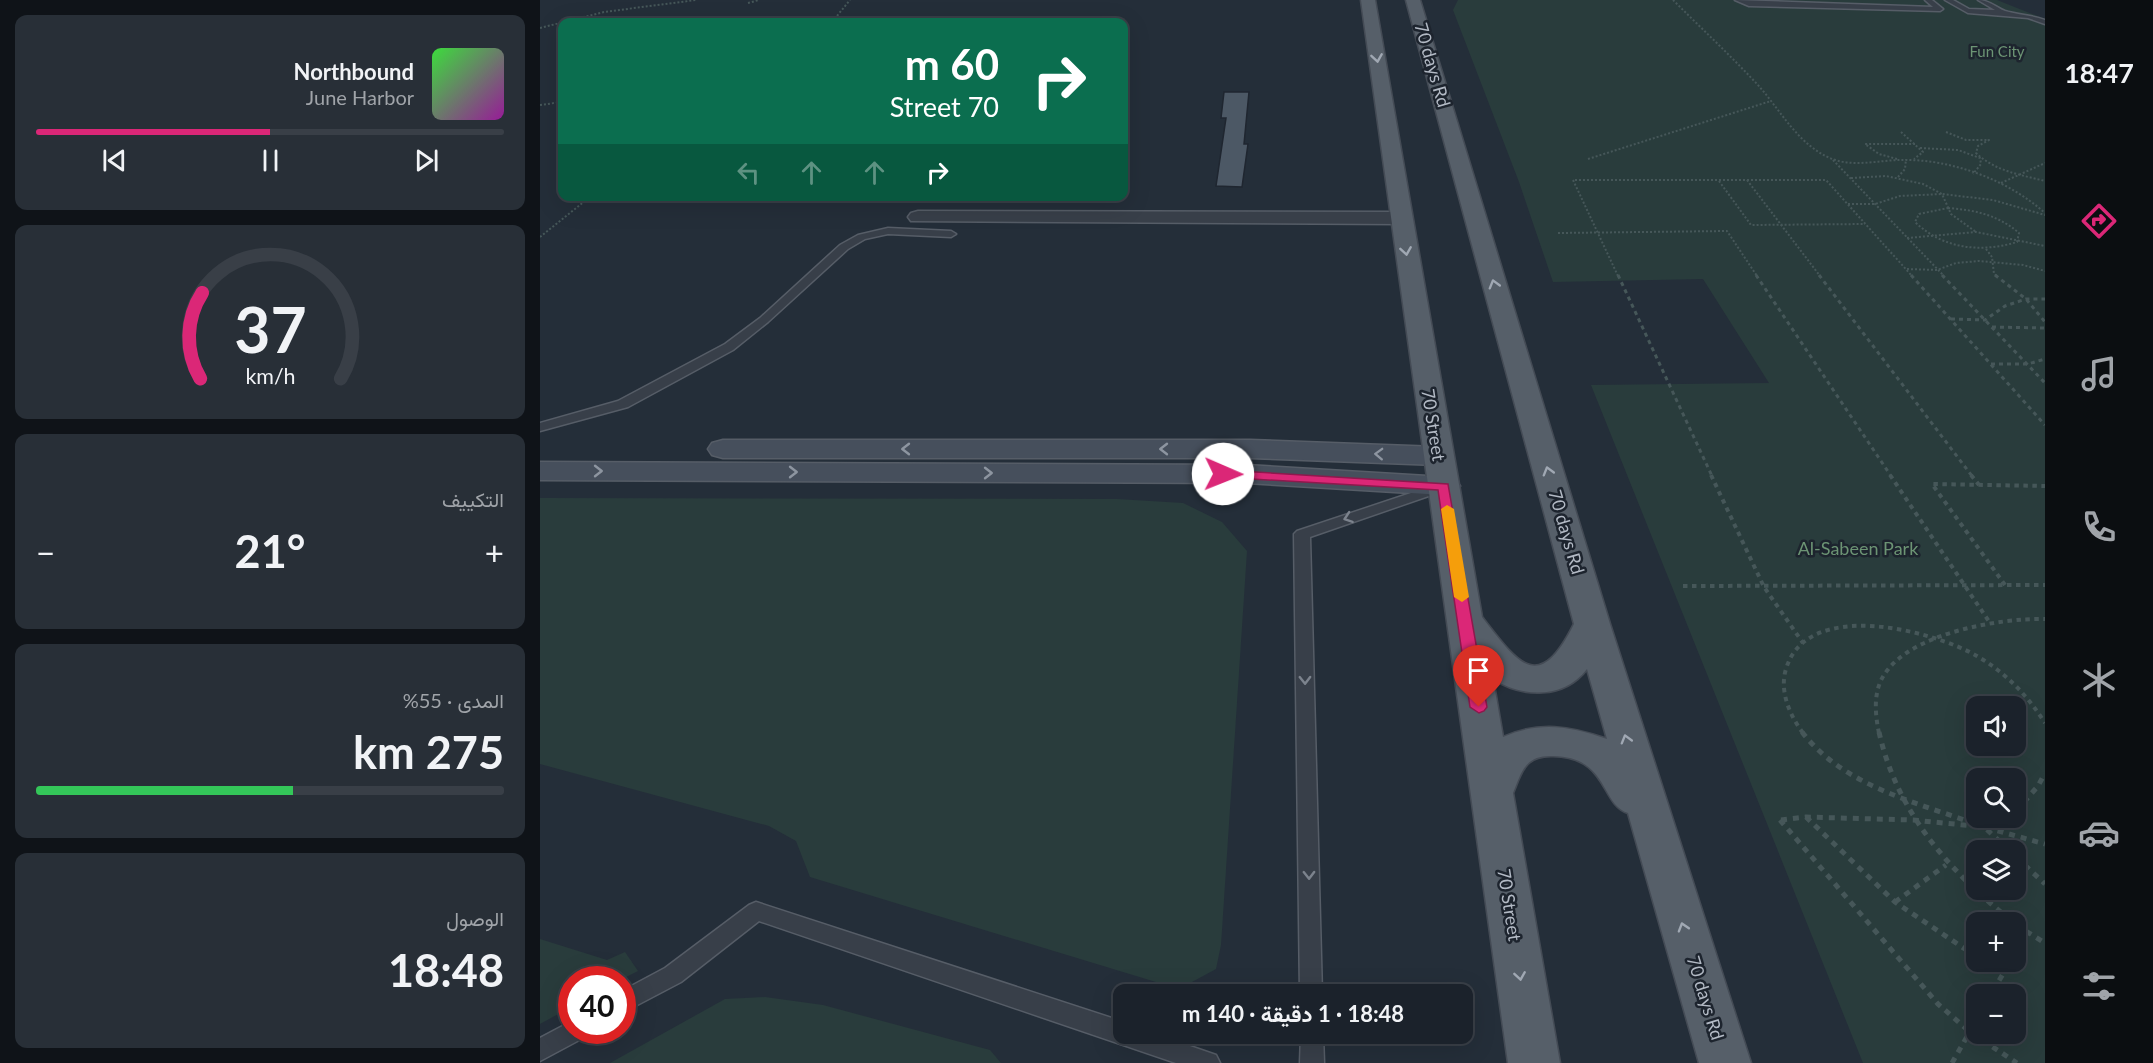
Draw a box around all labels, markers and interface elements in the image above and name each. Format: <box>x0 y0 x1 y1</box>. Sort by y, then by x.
street label: 70 days Rd <box>1410 20 1455 109</box>
text: 60 m <box>905 39 999 89</box>
icon: right <box>1020 42 1098 120</box>
park label: Fun City <box>1969 42 2025 60</box>
one-way arrow <box>1370 53 1382 62</box>
text: 18:47 <box>2064 56 2134 89</box>
text: Northbound <box>294 58 414 85</box>
text: June Harbor <box>306 85 414 109</box>
text: 70 Street <box>890 90 999 123</box>
icon: previous <box>98 144 131 177</box>
icon: pause <box>254 144 287 177</box>
icon: next <box>410 144 443 177</box>
icon: left <box>732 156 765 189</box>
icon: ahead <box>795 156 828 189</box>
icon: ahead <box>858 156 891 189</box>
icon: right <box>921 156 954 189</box>
icon: directions <box>2078 200 2120 242</box>
one-way arrow <box>1400 246 1412 255</box>
one-way arrow <box>1489 279 1501 290</box>
text: 37 <box>234 291 306 366</box>
icon: music <box>2078 353 2120 395</box>
text: km/h <box>245 363 295 389</box>
street label: 70 Street <box>1417 387 1451 463</box>
position arrow <box>1191 442 1255 506</box>
one-way arrow <box>901 443 910 455</box>
one-way arrow <box>1159 443 1168 455</box>
one-way arrow <box>1375 447 1384 460</box>
one-way arrow <box>594 465 603 477</box>
one-way arrow <box>789 466 798 478</box>
one-way arrow <box>1543 466 1555 477</box>
one-way arrow <box>984 467 993 479</box>
text: التكييف <box>442 487 504 511</box>
street label: 70 days Rd <box>1544 487 1589 576</box>
icon: phone <box>2078 506 2120 548</box>
one-way arrow <box>1343 511 1354 524</box>
text: 21° <box>235 524 305 578</box>
text: − <box>36 532 55 572</box>
text: + <box>485 532 504 572</box>
park label: Al-Sabeen Park <box>1798 537 1919 559</box>
pin <box>1453 645 1504 707</box>
icon: arrive <box>1462 654 1495 687</box>
icon: climate <box>2078 659 2120 701</box>
one-way arrow <box>1299 676 1311 685</box>
text: المدى · 55% <box>403 688 504 712</box>
map controls <box>1966 696 2026 1044</box>
button: sound <box>1966 696 2026 756</box>
text: 275 km <box>353 725 504 779</box>
one-way arrow <box>1621 734 1633 745</box>
button: search <box>1966 768 2026 828</box>
icon: car <box>2078 812 2120 854</box>
button: layers <box>1966 840 2026 900</box>
street label: 70 Street <box>1493 867 1527 943</box>
one-way arrow <box>1303 871 1315 880</box>
text: الوصول <box>446 906 504 930</box>
button: + <box>1966 912 2026 972</box>
one-way arrow <box>1678 922 1690 933</box>
text: 18:48 <box>388 943 504 997</box>
street label: 70 days Rd <box>1683 953 1729 1042</box>
icon: filters <box>2078 965 2120 1007</box>
speed limit sign: 40 <box>558 966 636 1044</box>
one-way arrow <box>1513 970 1526 980</box>
button: − <box>1966 984 2026 1044</box>
text: 18:48 · 1 دقيقة · 140 m <box>1182 1000 1404 1027</box>

